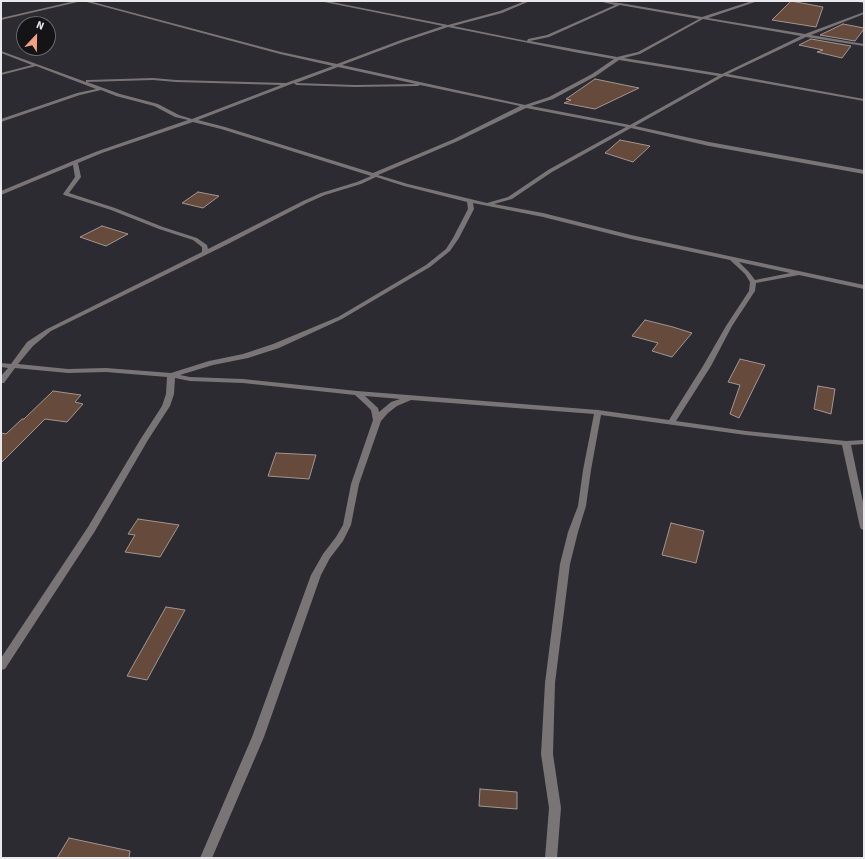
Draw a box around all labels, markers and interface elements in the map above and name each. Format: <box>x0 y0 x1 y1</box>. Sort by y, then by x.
north arrow <box>16 16 56 56</box>
text: N <box>34 17 47 34</box>

